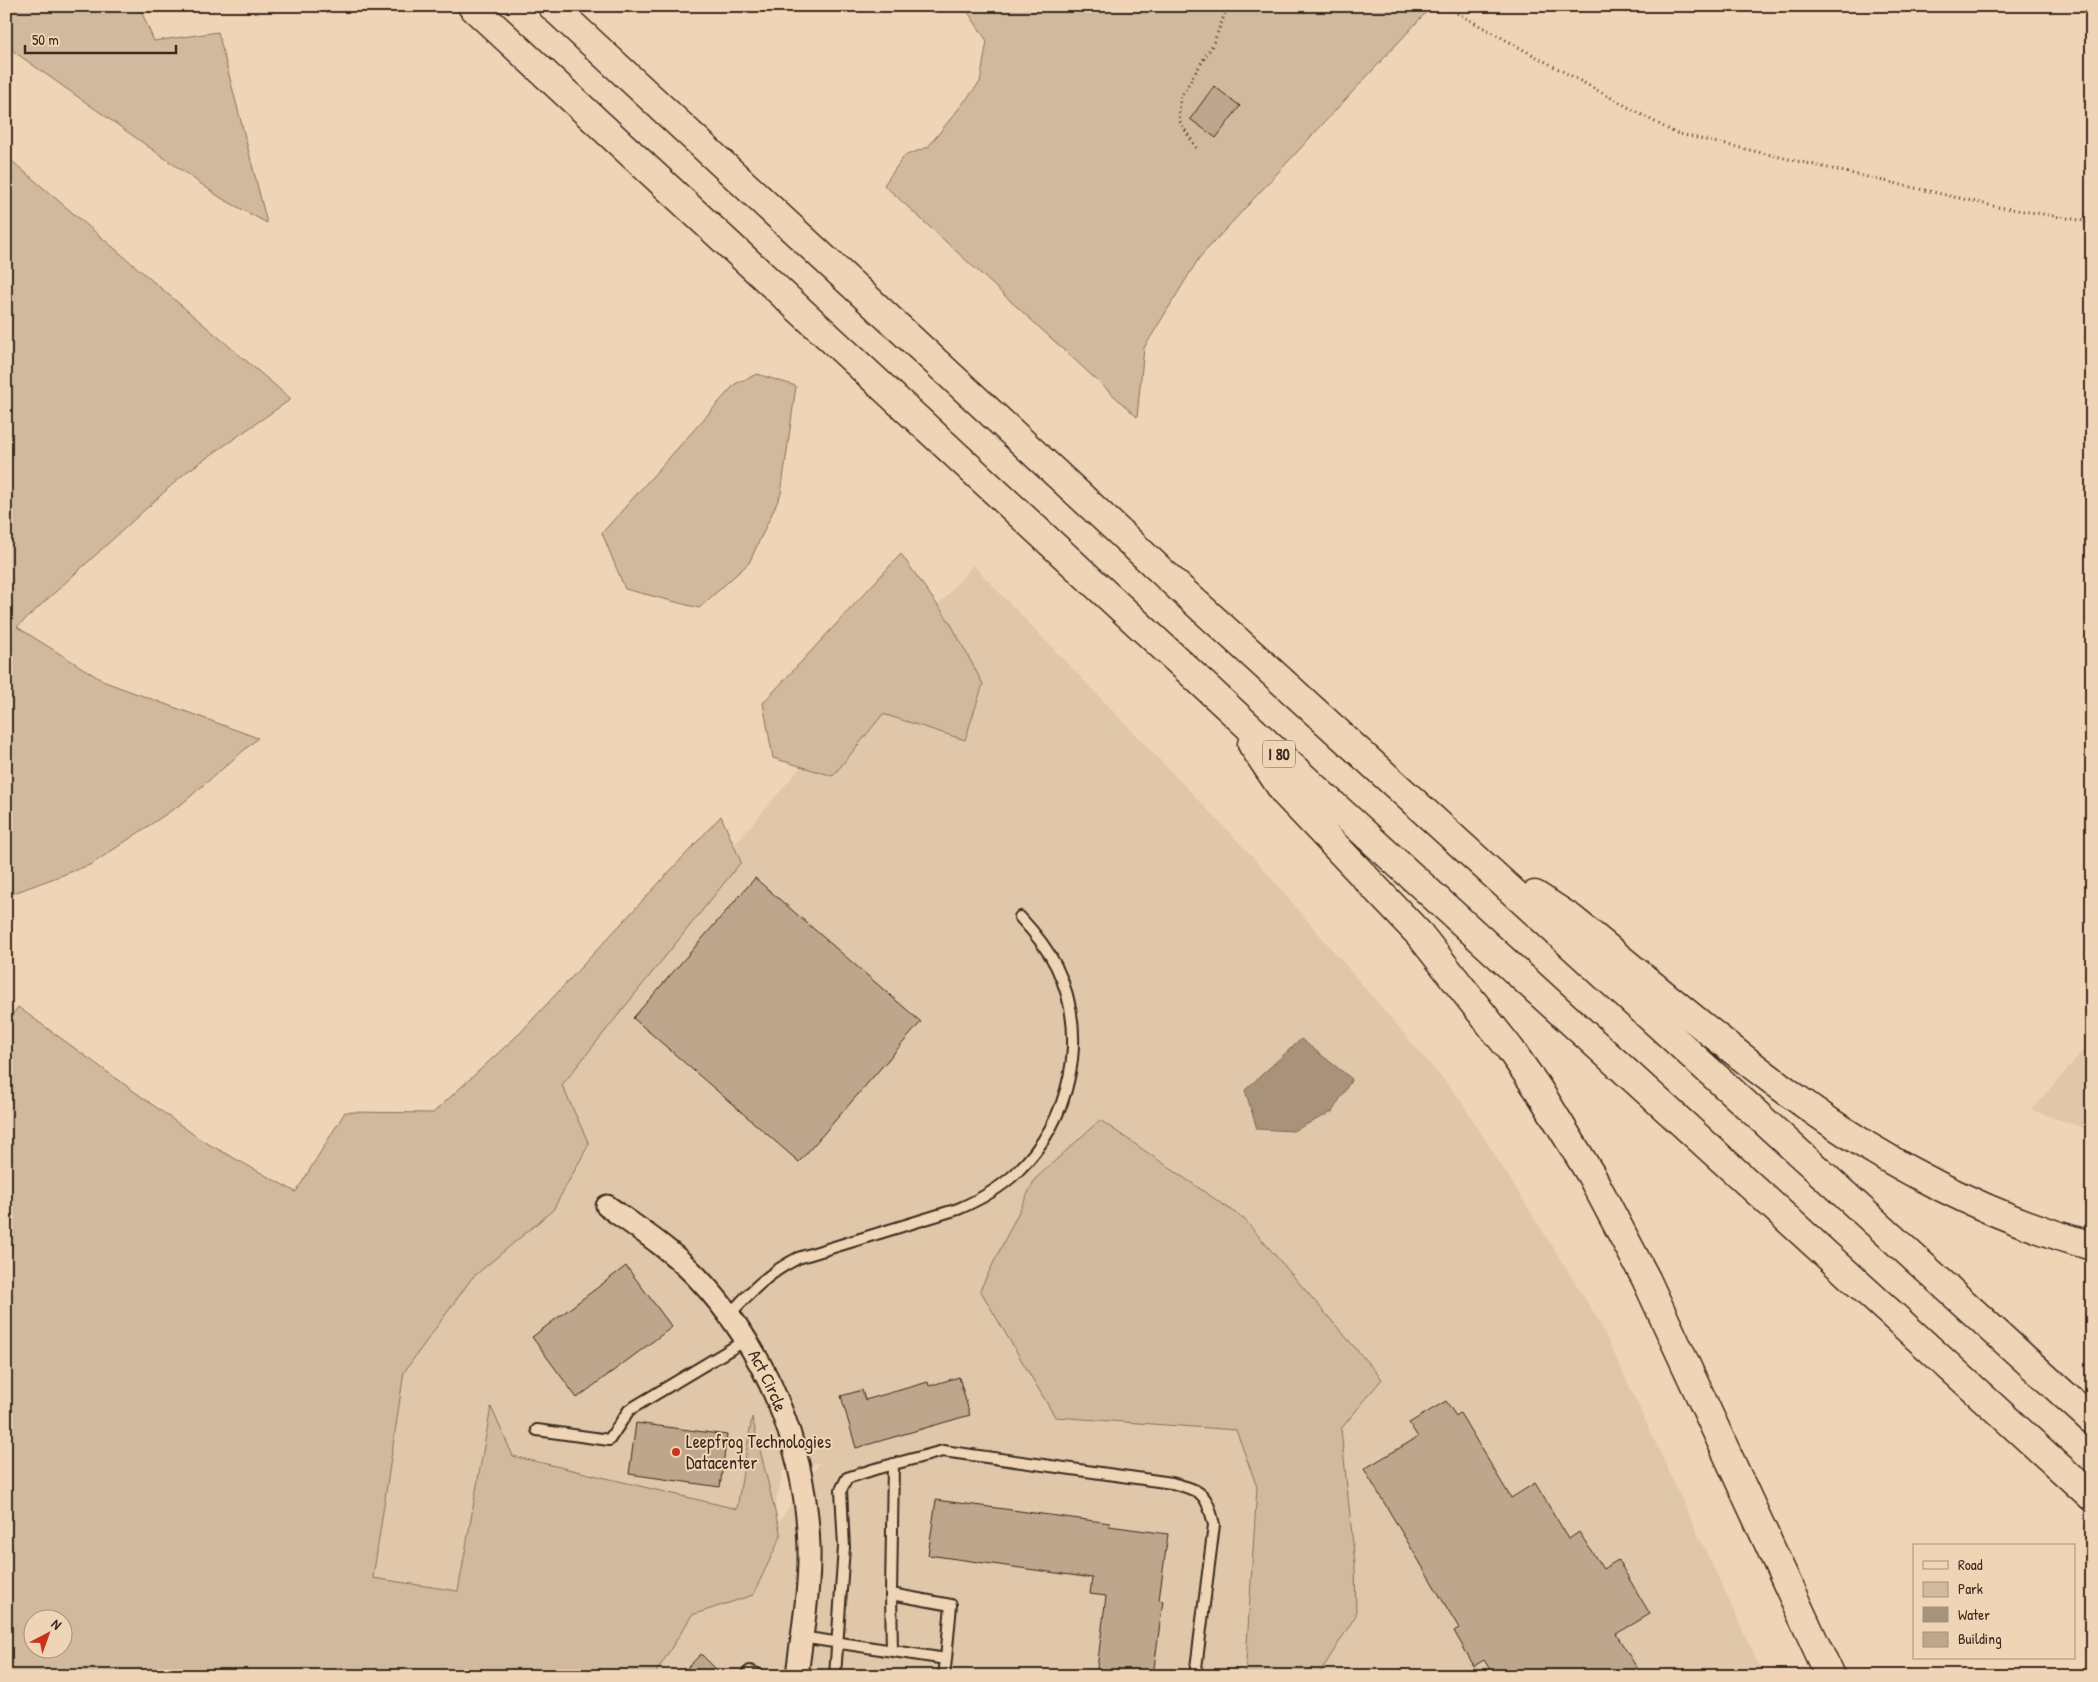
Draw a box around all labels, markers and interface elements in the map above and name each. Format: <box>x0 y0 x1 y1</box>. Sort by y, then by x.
scale bar <box>25 22 176 54</box>
text: 50 m <box>32 29 59 50</box>
road number: I 80 <box>1263 741 1295 768</box>
street label: Act Circle <box>743 1345 794 1415</box>
place label: Leepfrog Technologies Datacenter <box>686 1429 831 1475</box>
marker: Leepfrog Technologies Datacenter <box>670 1446 682 1458</box>
legend <box>1913 1544 2076 1660</box>
text: Road <box>1958 1554 1983 1575</box>
text: Park <box>1958 1578 1983 1599</box>
text: Water <box>1958 1604 1990 1625</box>
north arrow <box>22 1610 72 1660</box>
text: N <box>48 1614 66 1634</box>
text: Building <box>1958 1628 2002 1649</box>

